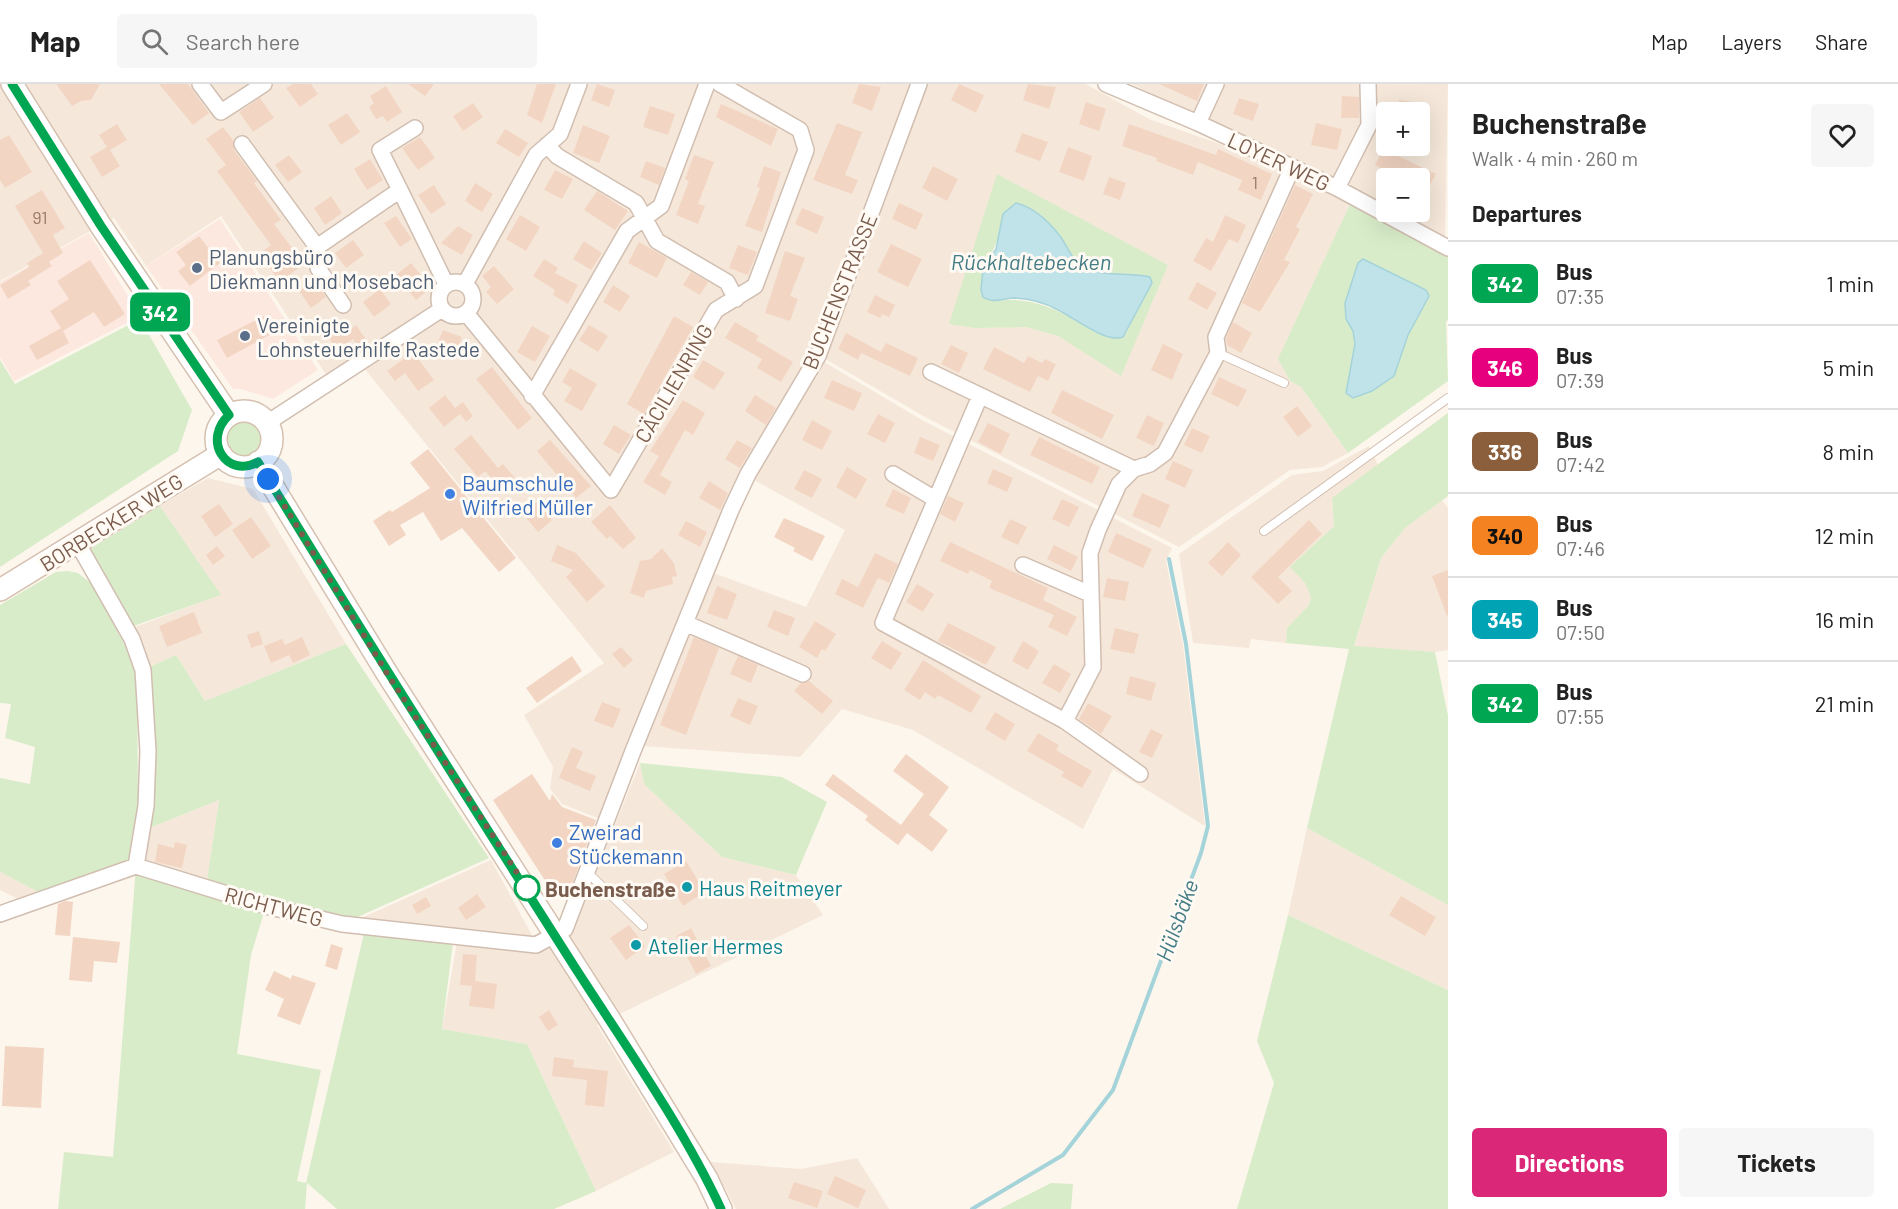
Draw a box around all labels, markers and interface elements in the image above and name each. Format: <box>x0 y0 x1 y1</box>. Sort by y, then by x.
search box <box>117 14 537 68</box>
text: Map <box>30 24 81 58</box>
icon: search <box>138 25 171 58</box>
text: Search here <box>186 28 300 54</box>
text: Map <box>1651 29 1688 54</box>
text: Layers <box>1721 29 1782 54</box>
text: Share <box>1815 29 1868 54</box>
map controls <box>1376 102 1430 222</box>
button: + <box>1376 102 1430 156</box>
button: heart <box>1811 104 1874 167</box>
text: Buchenstraße <box>1472 106 1647 140</box>
street label: LOYER WEG <box>1224 126 1334 196</box>
text: Walk · 4 min · 260 m <box>1472 146 1638 170</box>
button: − <box>1376 168 1430 222</box>
house number: 1 <box>1252 171 1258 193</box>
text: Departures <box>1472 200 1582 226</box>
house number: 91 <box>32 206 48 228</box>
street label: BUCHENSTRASSE <box>796 209 882 373</box>
place label: Planungsbüro Diekmann und Mosebach <box>209 244 434 293</box>
water label: Rückhaltebecken <box>951 248 1111 274</box>
text: Bus <box>1556 258 1593 284</box>
marker: Planungsbüro Diekmann und Mosebach <box>190 261 204 275</box>
text: 1 min <box>1826 270 1874 296</box>
text: 342 <box>1487 271 1523 296</box>
text: 07:35 <box>1556 284 1604 308</box>
line badge: 342 <box>126 292 195 332</box>
text: 342 <box>142 300 178 325</box>
place label: Vereinigte Lohnsteuerhilfe Rastede <box>257 312 480 361</box>
street label: CÄCILIENRING <box>629 319 717 447</box>
marker: Vereinigte Lohnsteuerhilfe Rastede <box>238 329 252 343</box>
text: Bus <box>1556 342 1593 368</box>
text: 5 min <box>1823 354 1874 380</box>
text: 346 <box>1487 355 1523 380</box>
text: 07:39 <box>1556 368 1604 392</box>
text: Bus <box>1556 426 1593 452</box>
text: 8 min <box>1822 438 1874 464</box>
text: 336 <box>1488 439 1522 464</box>
text: 07:42 <box>1556 452 1605 476</box>
your location <box>253 464 283 494</box>
street label: BORBECKER WEG <box>35 468 187 576</box>
place label: Baumschule Wilfried Müller <box>462 470 593 519</box>
marker: Baumschule Wilfried Müller <box>443 487 457 501</box>
text: Bus <box>1556 510 1593 536</box>
text: 12 min <box>1814 522 1874 548</box>
text: 340 <box>1487 523 1523 548</box>
text: 07:46 <box>1556 536 1605 560</box>
text: Bus <box>1556 594 1593 620</box>
text: 16 min <box>1815 606 1874 632</box>
text: 345 <box>1487 607 1523 632</box>
text: 07:50 <box>1556 620 1605 644</box>
text: Bus <box>1556 678 1593 704</box>
text: 21 min <box>1815 690 1874 716</box>
text: 342 <box>1487 691 1523 716</box>
text: 07:55 <box>1556 704 1604 728</box>
place label: Zweirad Stückemann <box>569 819 683 868</box>
marker: Zweirad Stückemann <box>550 836 564 850</box>
marker: Buchenstraße <box>514 875 540 901</box>
place label: Haus Reitmeyer <box>699 875 843 900</box>
place label: Buchenstraße <box>545 876 676 901</box>
water label: Hülsbäke <box>1149 876 1203 964</box>
marker: Haus Reitmeyer <box>680 880 694 894</box>
street label: RICHTWEG <box>222 881 326 931</box>
place label: Atelier Hermes <box>648 933 783 958</box>
marker: Atelier Hermes <box>629 938 643 952</box>
button: Directions <box>1472 1128 1667 1197</box>
button: Tickets <box>1679 1128 1874 1197</box>

